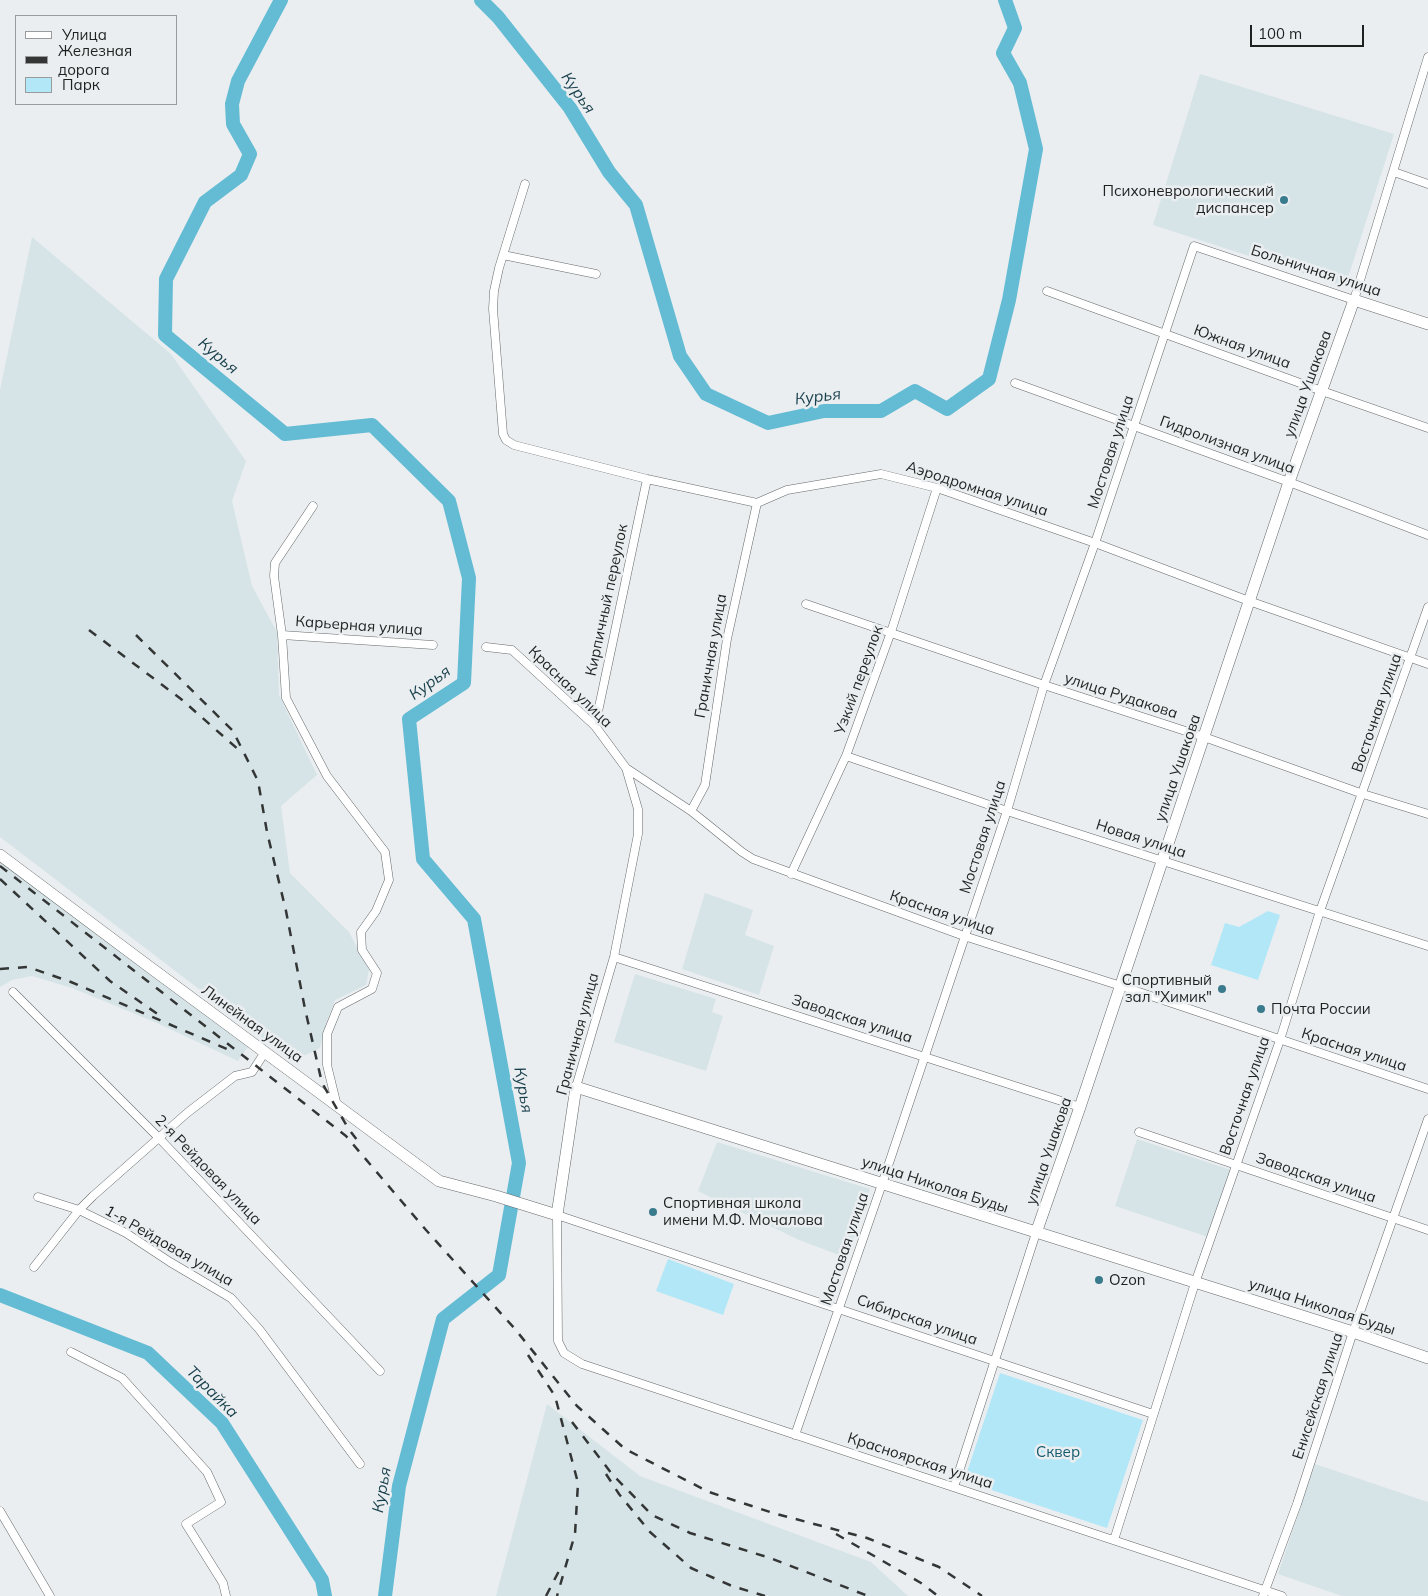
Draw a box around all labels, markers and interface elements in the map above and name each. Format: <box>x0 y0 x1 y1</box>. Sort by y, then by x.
legend <box>15 15 178 105</box>
scale bar <box>1253 15 1367 47</box>
text: 100 m <box>1258 24 1302 43</box>
text: Улица <box>62 25 107 44</box>
text: Железная дорога <box>58 41 132 79</box>
water label: Курья <box>557 69 599 117</box>
text: Парк <box>62 75 100 94</box>
place label: Психоневрологический диспансер <box>1103 182 1274 217</box>
marker: Психоневрологический диспансер <box>1278 194 1290 206</box>
street label: Больничная улица <box>1249 241 1383 301</box>
street label: Южная улица <box>1191 321 1293 373</box>
street label: улица Ушакова <box>1280 328 1336 440</box>
water label: Курья <box>194 334 242 378</box>
water label: Курья <box>794 385 842 409</box>
street label: Мостовая улица <box>1084 393 1138 511</box>
street label: Гидролизная улица <box>1157 412 1297 478</box>
street label: Аэродромная улица <box>904 458 1050 520</box>
street label: Кирпичный переулок <box>582 522 632 678</box>
street label: Граничная улица <box>691 593 731 719</box>
street label: Карьерная улица <box>295 613 423 639</box>
street label: Узкий переулок <box>831 623 887 737</box>
street label: Красная улица <box>524 642 616 732</box>
street label: Восточная улица <box>1348 651 1406 775</box>
water label: Курья <box>406 662 454 704</box>
street label: улица Рудакова <box>1062 669 1180 723</box>
street label: улица Ушакова <box>1151 712 1205 824</box>
street label: Мостовая улица <box>956 778 1010 896</box>
street label: Новая улица <box>1094 816 1188 862</box>
street label: Красная улица <box>887 887 997 939</box>
street label: Граничная улица <box>553 971 603 1097</box>
place label: Спортивный зал "Химик" <box>1122 971 1212 1006</box>
street label: Линейная улица <box>198 981 306 1067</box>
marker: Спортивный зал "Химик" <box>1216 983 1228 995</box>
street label: Заводская улица <box>789 991 915 1047</box>
place label: Почта России <box>1271 1000 1371 1018</box>
marker: Почта России <box>1255 1003 1267 1015</box>
street label: Красная улица <box>1299 1024 1409 1076</box>
street label: Восточная улица <box>1216 1034 1274 1158</box>
water label: Курья <box>510 1066 536 1114</box>
street label: улица Ушакова <box>1022 1095 1076 1207</box>
street label: 2-я Рейдовая улица <box>151 1111 265 1229</box>
street label: Заводская улица <box>1254 1149 1378 1207</box>
street label: улица Николая Буды <box>859 1153 1011 1217</box>
street label: Мостовая улица <box>817 1190 873 1308</box>
place label: Спортивная школа имени М.Ф. Мочалова <box>663 1194 823 1229</box>
street label: 1-я Рейдовая улица <box>101 1202 237 1290</box>
marker: Спортивная школа имени М.Ф. Мочалова <box>647 1206 659 1218</box>
place label: Ozon <box>1109 1271 1146 1289</box>
marker: Ozon <box>1093 1274 1105 1286</box>
street label: улица Николая Буды <box>1246 1275 1398 1339</box>
street label: Сибирская улица <box>854 1291 980 1349</box>
street label: Енисейская улица <box>1289 1330 1347 1462</box>
water label: Тарайка <box>182 1362 242 1422</box>
street label: Красноярская улица <box>845 1429 995 1493</box>
park label: Сквер <box>1036 1443 1080 1461</box>
water label: Курья <box>369 1466 395 1514</box>

